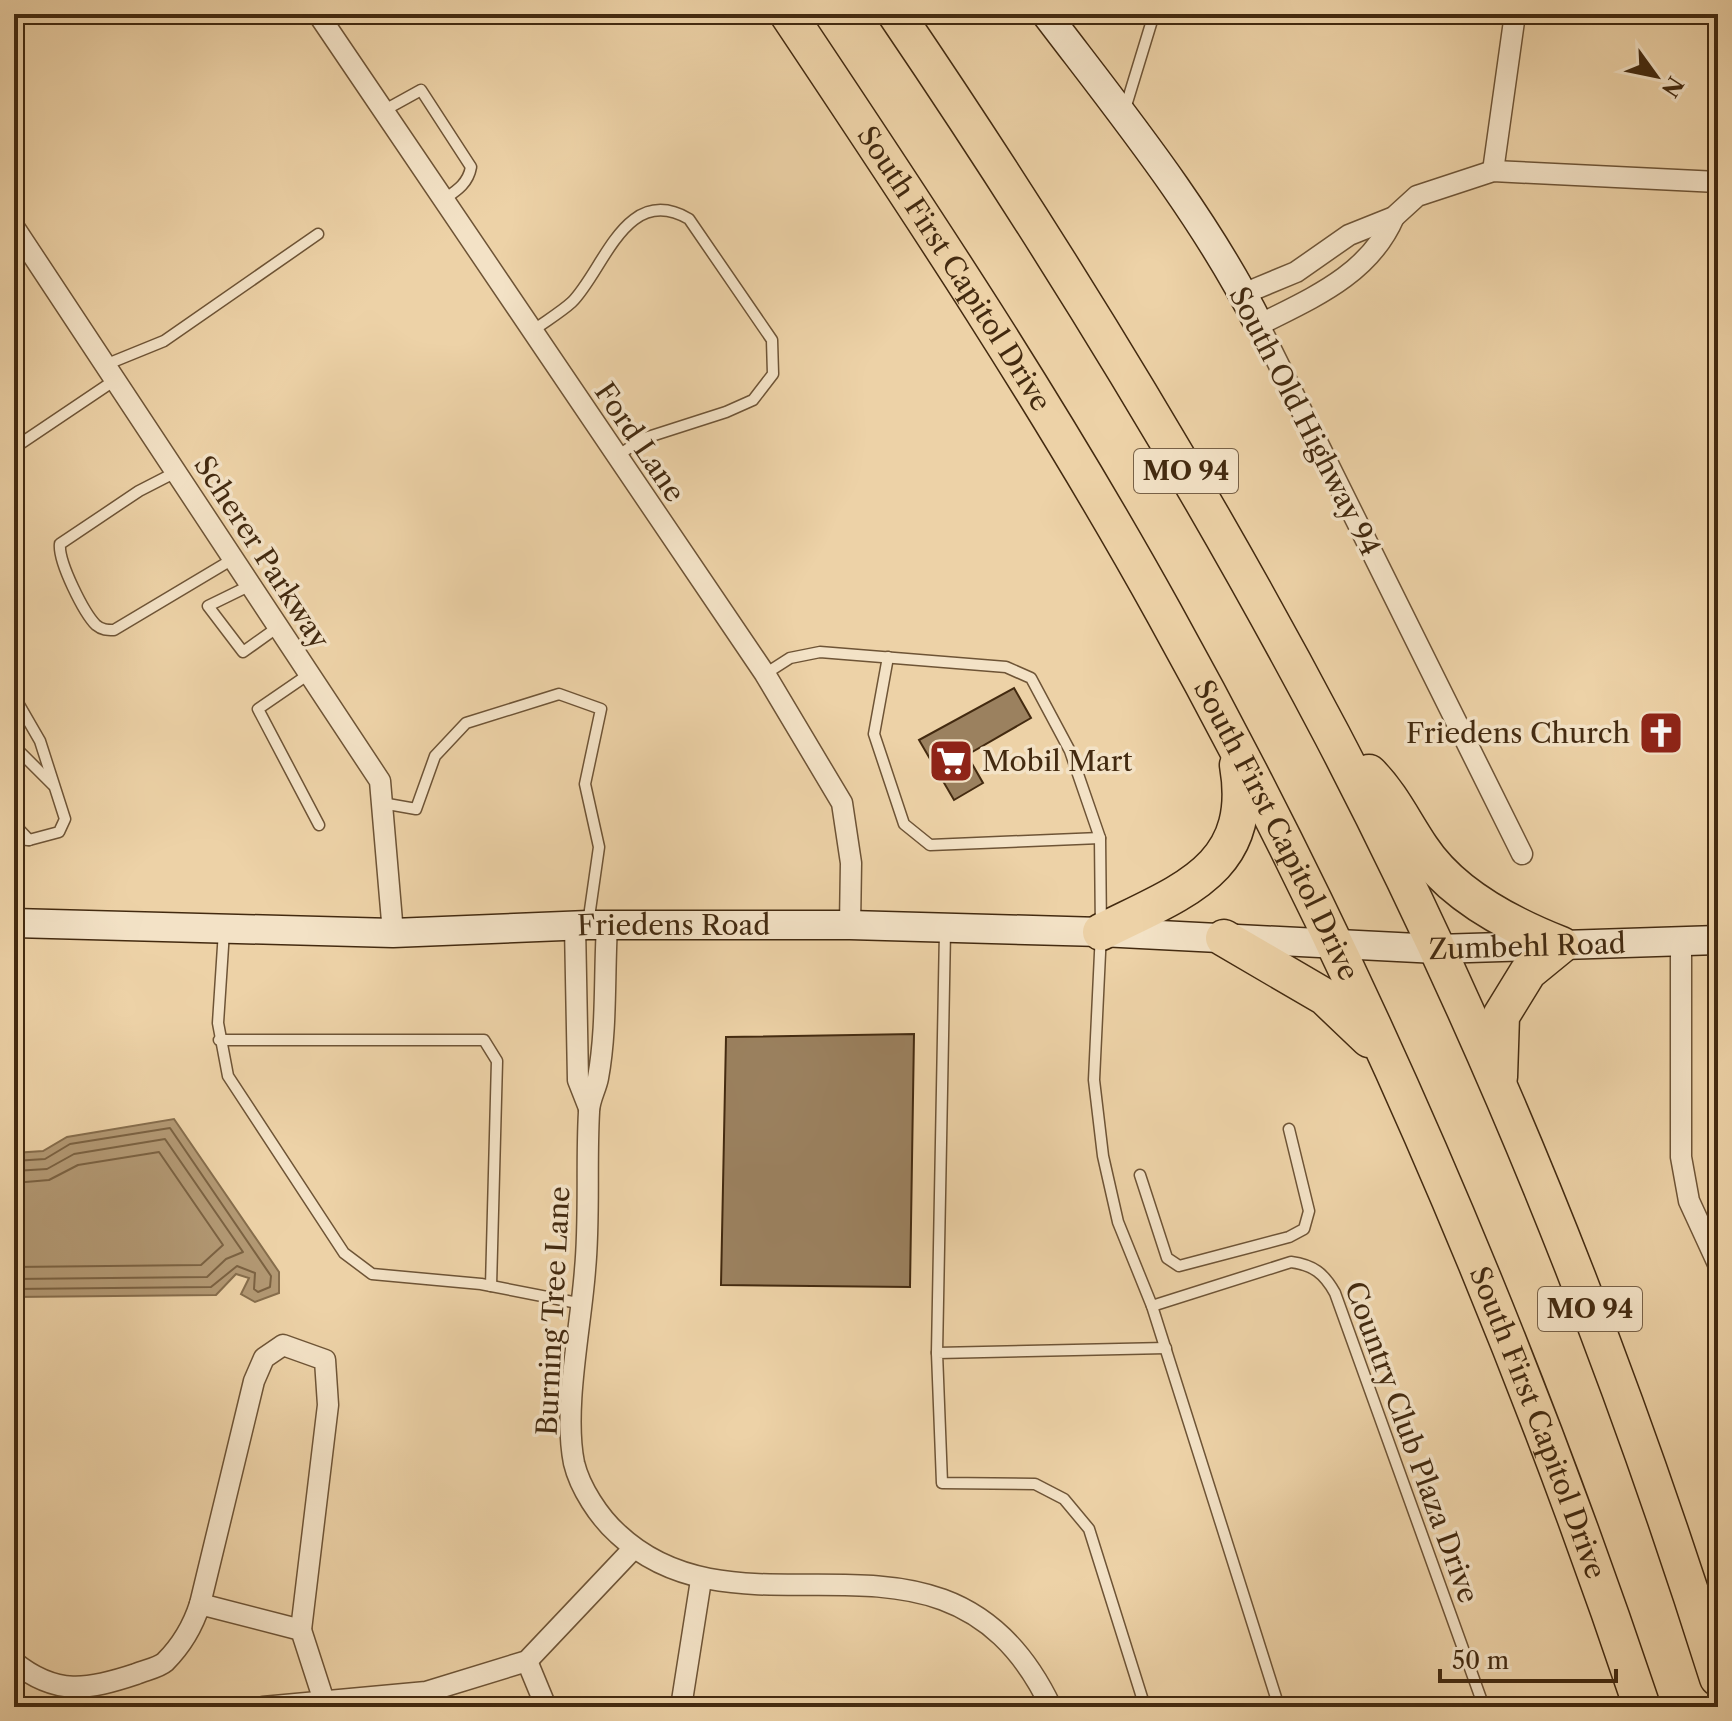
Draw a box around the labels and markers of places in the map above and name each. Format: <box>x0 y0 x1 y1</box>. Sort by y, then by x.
church icon: Friedens Church <box>1637 709 1685 757</box>
place label: Friedens Church <box>1406 716 1630 750</box>
supermarket icon: Mobil Mart <box>927 737 975 785</box>
place label: Mobil Mart <box>982 744 1133 778</box>

